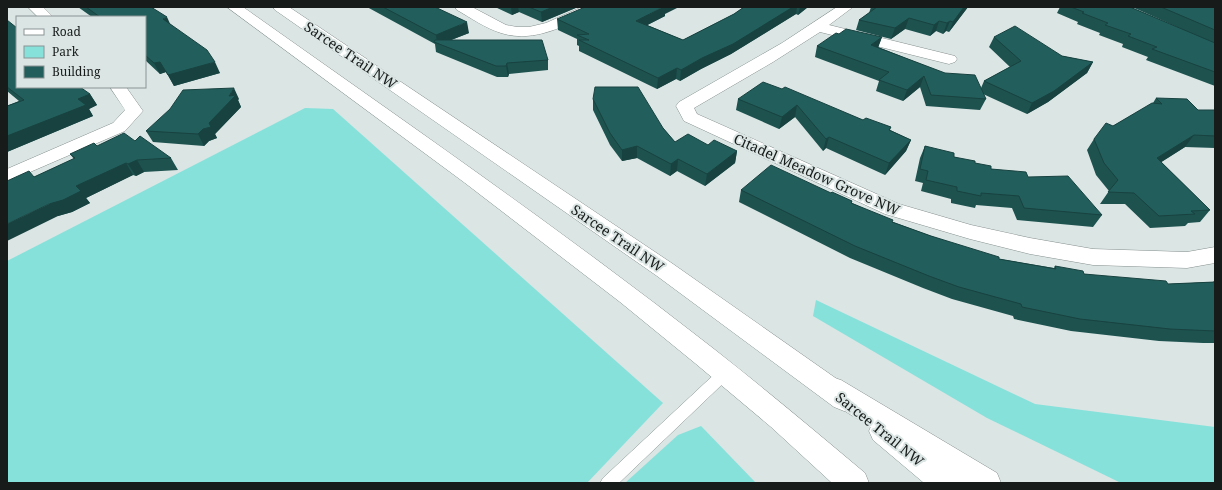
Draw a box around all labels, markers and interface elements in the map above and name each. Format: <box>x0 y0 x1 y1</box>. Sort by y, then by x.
legend <box>16 16 146 88</box>
street label: Sarcee Trail NW <box>301 17 401 93</box>
text: Road <box>52 23 82 40</box>
text: Park <box>52 43 80 60</box>
text: Building <box>52 63 101 80</box>
street label: Citadel Meadow Grove NW <box>731 129 903 219</box>
street label: Sarcee Trail NW <box>568 200 668 276</box>
street label: Sarcee Trail NW <box>832 388 928 471</box>

